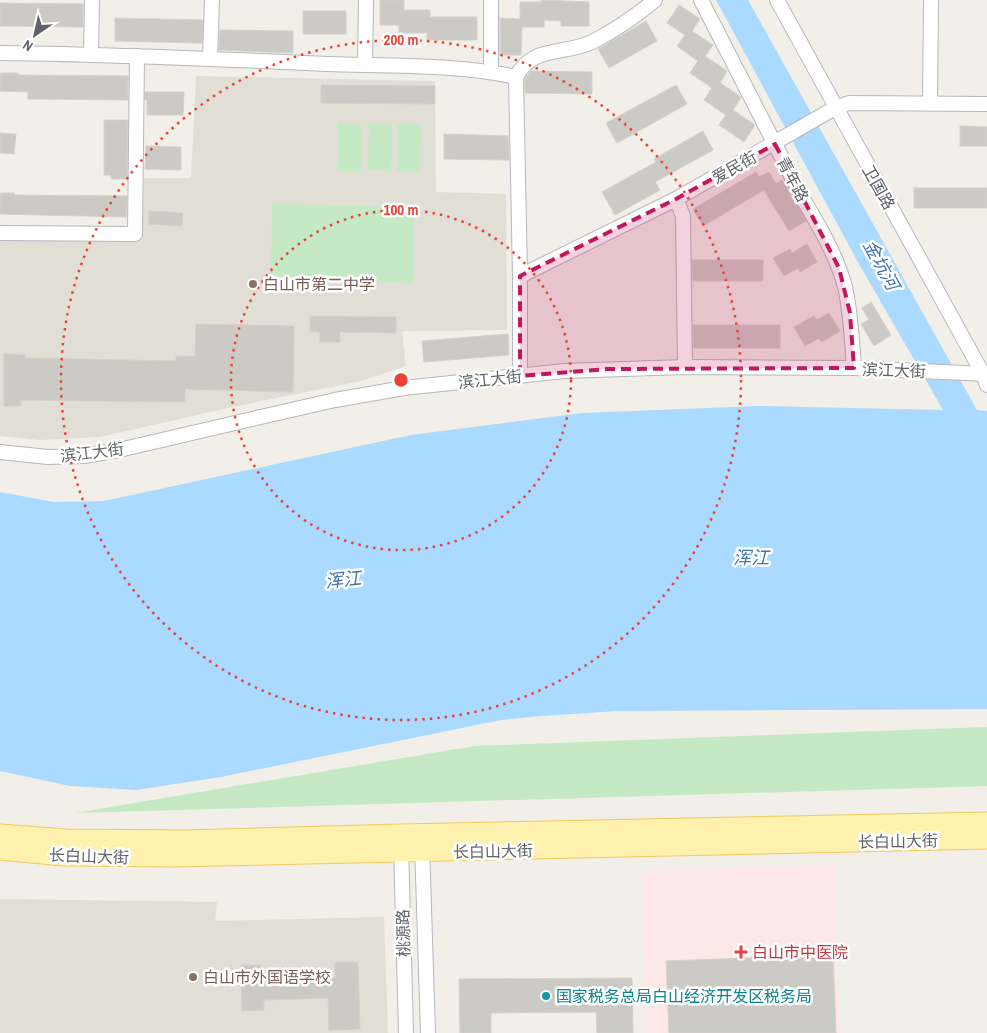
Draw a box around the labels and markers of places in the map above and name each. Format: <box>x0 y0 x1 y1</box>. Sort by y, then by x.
place label: 白山市第二中学 <box>263 273 375 295</box>
marker: 白山市第二中学 <box>247 278 259 290</box>
centre of rings <box>392 371 410 389</box>
place label: 白山市中医院 <box>752 941 848 963</box>
marker: 白山市中医院 <box>734 945 748 959</box>
place label: 白山市外国语学校 <box>203 966 331 988</box>
marker: 白山市外国语学校 <box>187 971 199 983</box>
place label: 国家税务总局白山经济开发区税务局 <box>556 985 812 1007</box>
marker: 国家税务总局白山经济开发区税务局 <box>540 990 552 1002</box>

